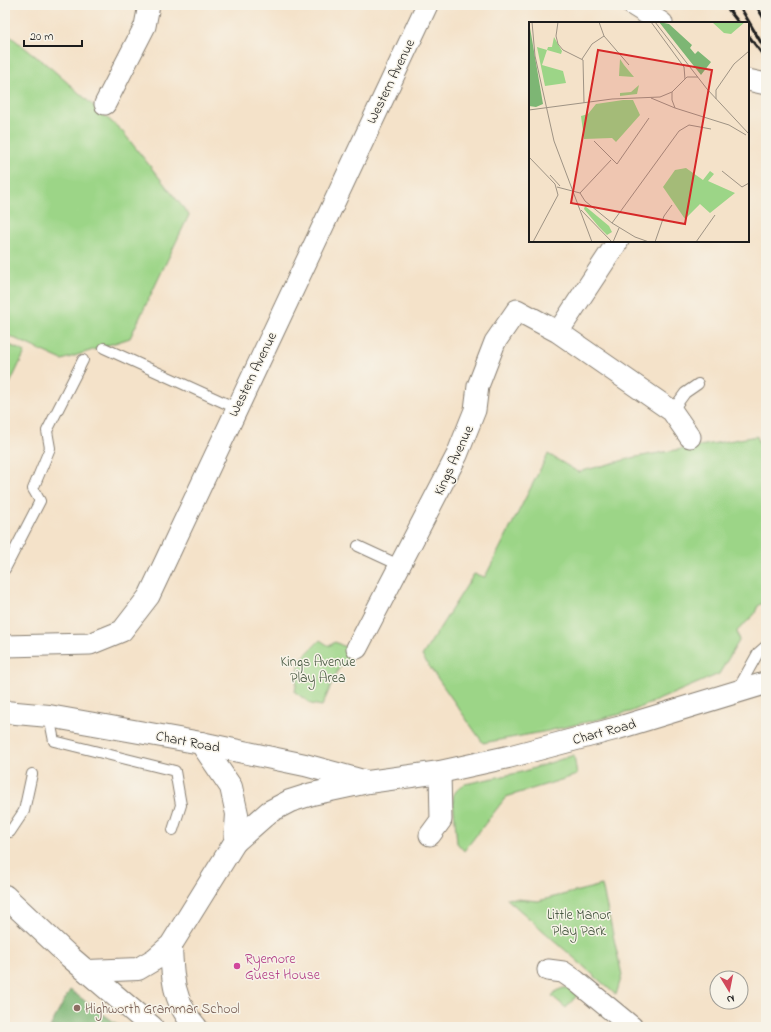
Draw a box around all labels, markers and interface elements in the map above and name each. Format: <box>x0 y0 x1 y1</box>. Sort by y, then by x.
scale bar <box>24 22 82 48</box>
inset map <box>529 22 749 242</box>
text: 20 m <box>30 28 53 46</box>
street label: Western Avenue <box>362 35 421 128</box>
street label: Western Avenue <box>224 328 283 421</box>
street label: Kings Avenue <box>429 422 481 499</box>
park label: Kings Avenue Play Area <box>281 652 356 690</box>
street label: Chart Road <box>570 714 639 751</box>
street label: Chart Road <box>154 726 222 759</box>
park label: Little Manor Play Park <box>547 905 612 943</box>
place label: Ryemore Guest House <box>245 949 321 986</box>
marker: Ryemore Guest House <box>232 961 242 971</box>
north arrow <box>709 970 749 1010</box>
text: N <box>726 990 736 1007</box>
place label: Highworth Grammar School <box>85 999 240 1021</box>
marker: Highworth Grammar School <box>72 1003 82 1013</box>

